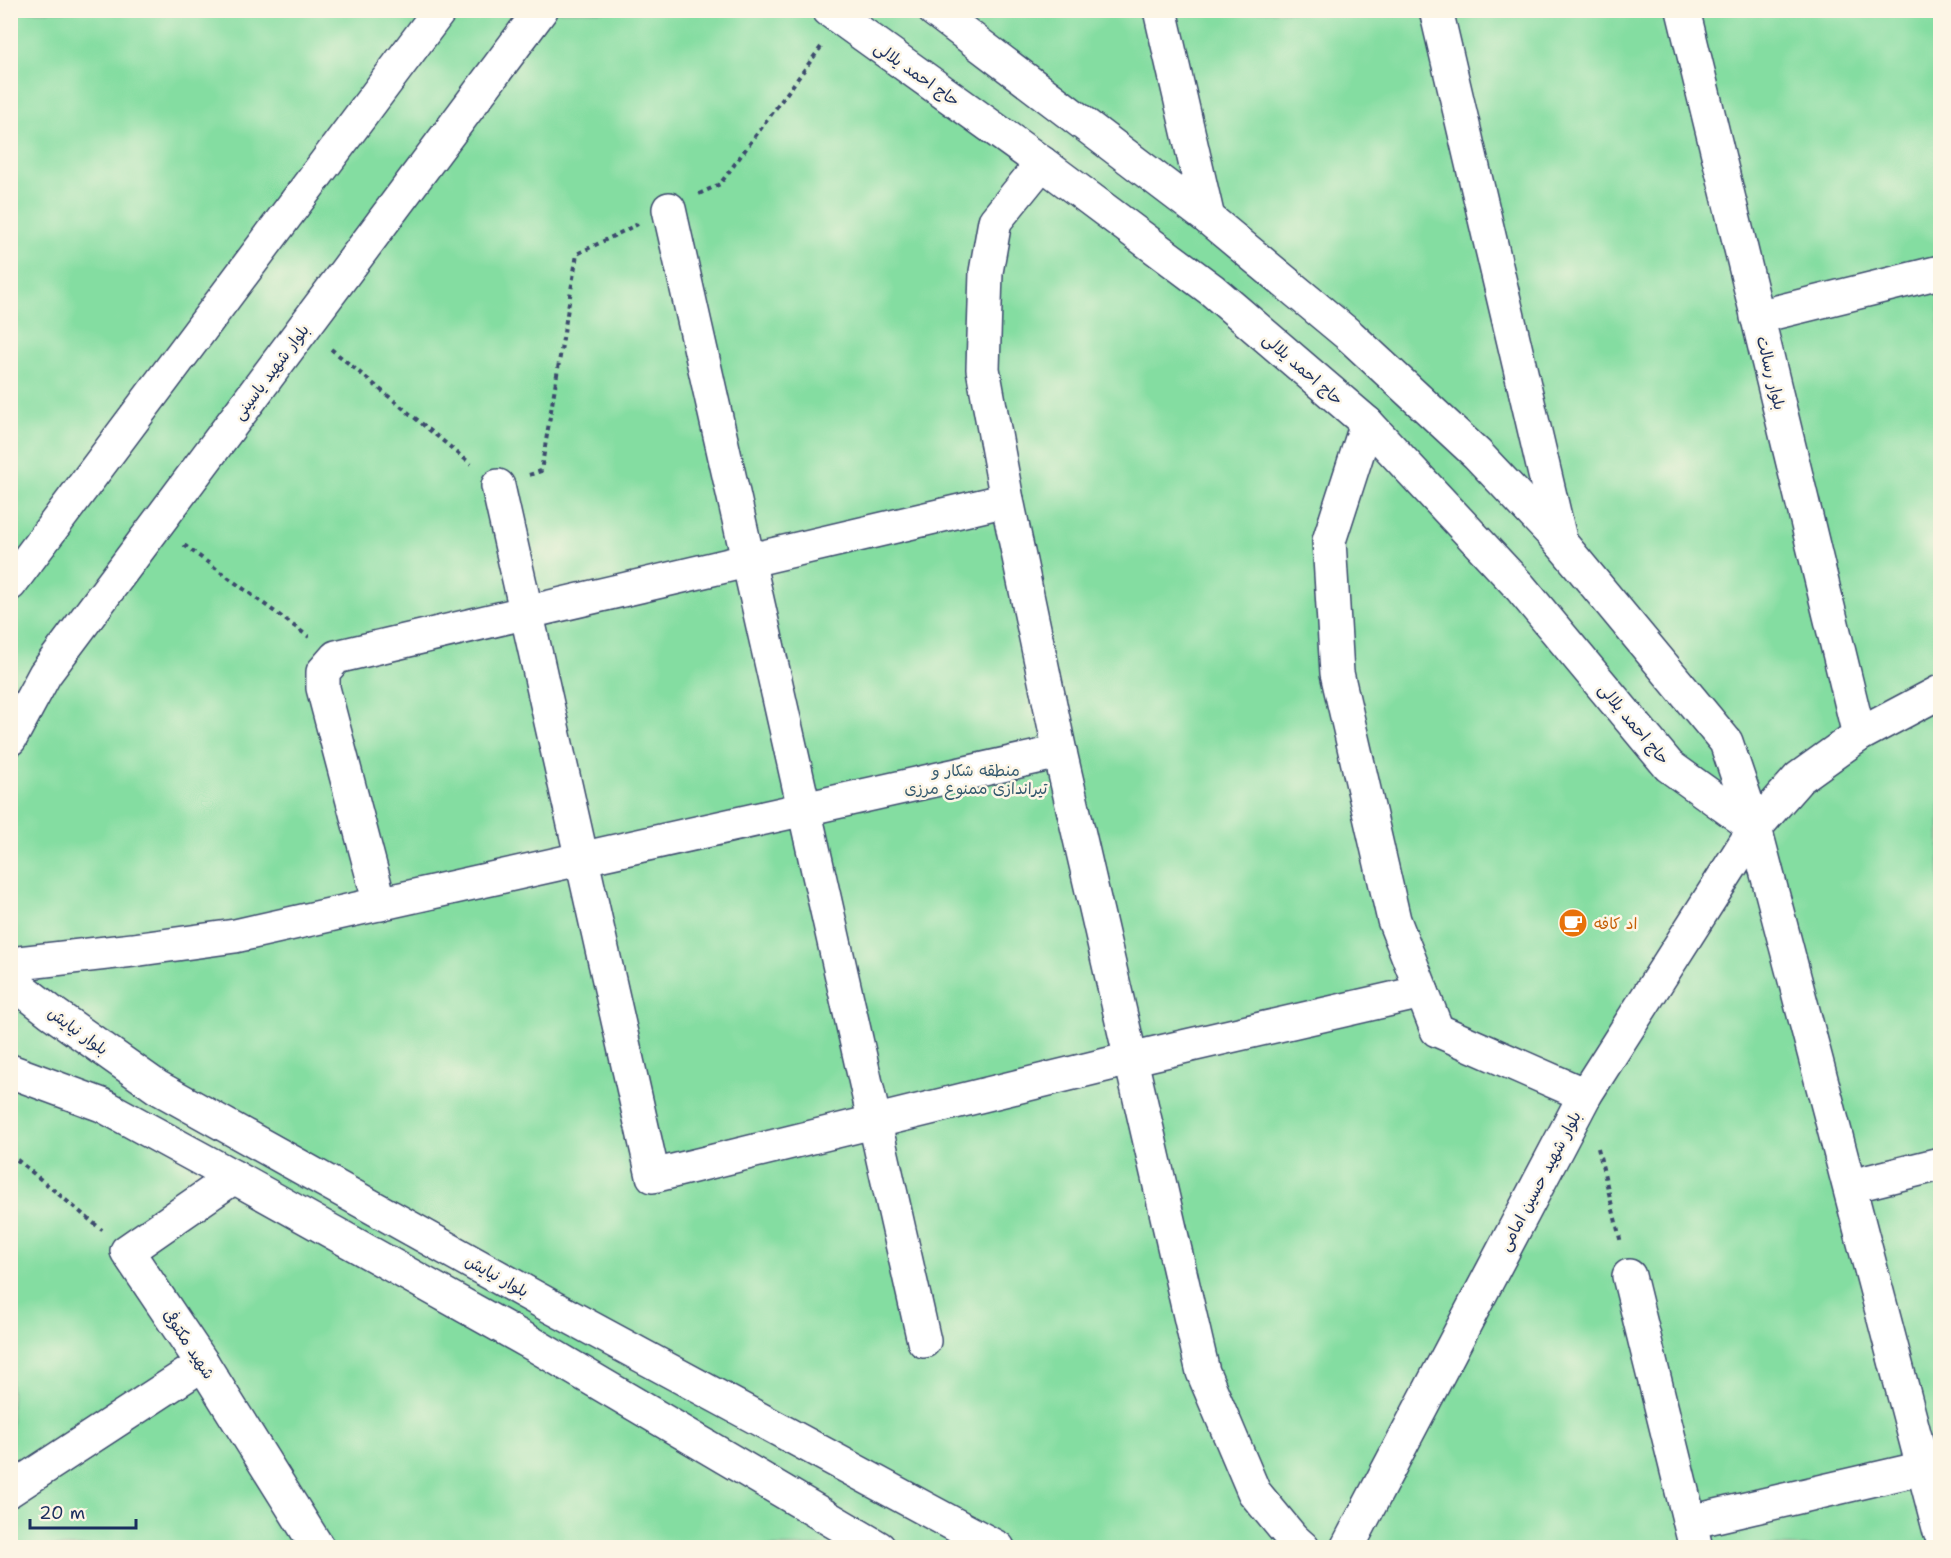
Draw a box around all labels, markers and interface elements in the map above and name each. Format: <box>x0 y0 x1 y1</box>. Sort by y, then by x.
street label: حاج احمد یلالی <box>870 37 964 111</box>
street label: بلوار شهید یاسینی <box>228 320 314 424</box>
street label: حاج احمد یلالی <box>1258 328 1348 410</box>
street label: بلوار رسالت <box>1752 334 1790 412</box>
street label: حاج احمد یلالی <box>1594 679 1674 769</box>
park label: منطقه شکار و تیراندازی ممنوع مرزی <box>905 760 1048 800</box>
cafe icon: اد کافه <box>1557 907 1589 939</box>
place label: اد کافه <box>1594 913 1638 934</box>
street label: بلوار نیایش <box>44 1002 112 1060</box>
street label: بلوار شهید حسین امامی <box>1494 1107 1586 1255</box>
street label: بلوار نیایش <box>462 1250 532 1302</box>
street label: شهید مکتوفی <box>159 1305 219 1383</box>
scale bar <box>30 1492 136 1530</box>
text: 20 m <box>39 1501 85 1525</box>

